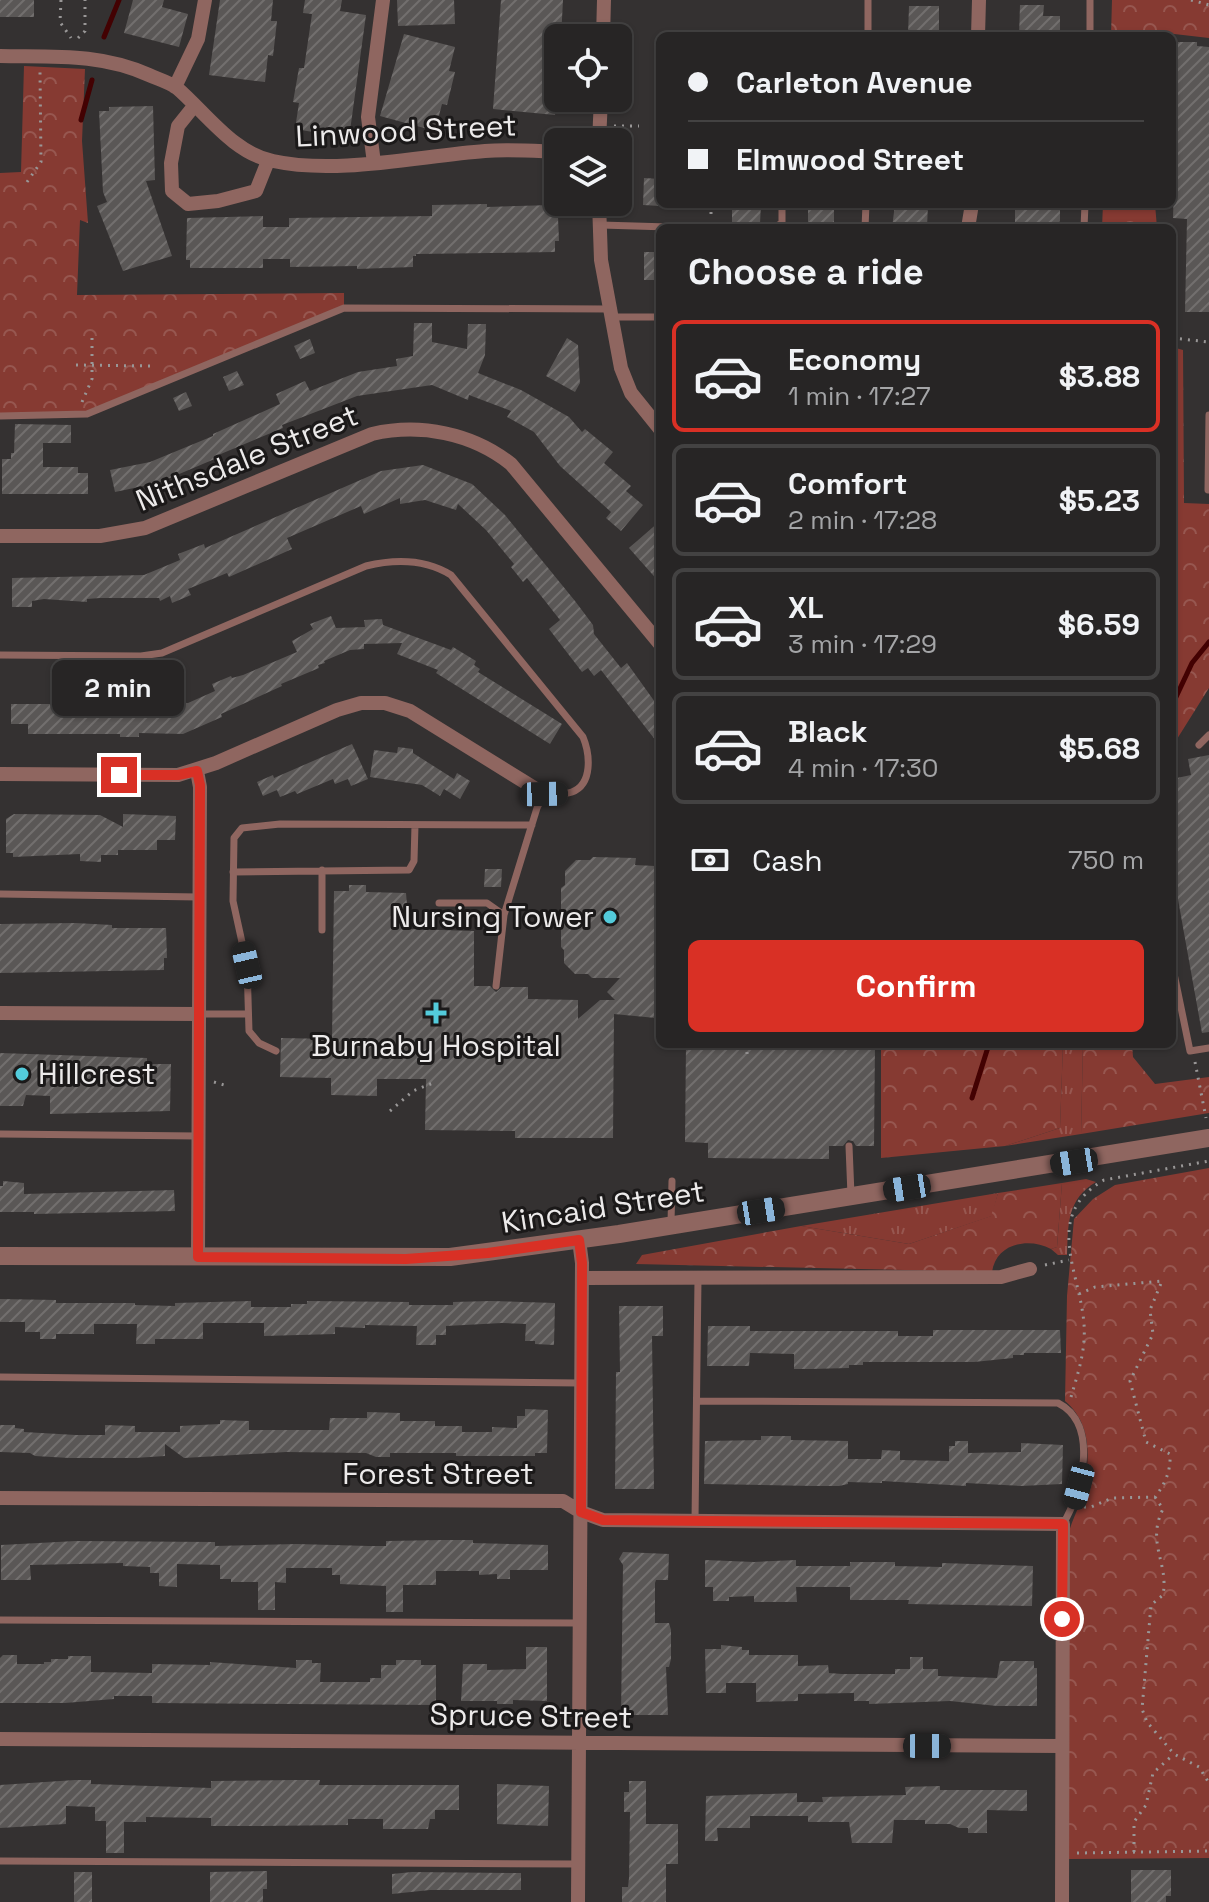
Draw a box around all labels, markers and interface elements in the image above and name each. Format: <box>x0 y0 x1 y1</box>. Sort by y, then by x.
map controls <box>544 24 632 216</box>
button: locate <box>544 24 632 112</box>
text: Carleton Avenue <box>736 63 973 102</box>
street label: Linwood Street <box>294 105 518 156</box>
button: layers <box>544 128 632 216</box>
text: Elmwood Street <box>736 140 964 179</box>
text: Choose a ride <box>688 249 924 295</box>
icon: car <box>692 340 764 412</box>
text: Economy <box>788 340 921 379</box>
text: $3.88 <box>1059 357 1140 396</box>
text: 1 min · 17:27 <box>788 379 931 413</box>
street label: Nithsdale Street <box>130 395 364 520</box>
icon: car <box>692 464 764 536</box>
text: Comfort <box>788 464 907 503</box>
text: $5.23 <box>1059 481 1140 520</box>
text: 2 min · 17:28 <box>788 503 937 537</box>
icon: car <box>692 588 764 660</box>
text: XL <box>788 588 824 627</box>
text: $6.59 <box>1058 605 1140 644</box>
text: 3 min · 17:29 <box>788 627 937 661</box>
callout: 2 min <box>53 659 185 715</box>
text: 2 min <box>84 671 152 705</box>
icon: car <box>692 712 764 784</box>
text: Black <box>788 712 867 751</box>
text: $5.68 <box>1059 729 1140 768</box>
text: 4 min · 17:30 <box>788 751 938 785</box>
route end <box>101 757 137 793</box>
car <box>520 782 568 806</box>
icon: cash <box>688 838 732 882</box>
text: Cash <box>752 841 823 880</box>
text: 750 m <box>1068 843 1144 877</box>
place label: Nursing Tower <box>391 897 594 936</box>
marker: Nursing Tower <box>601 908 619 926</box>
car <box>230 939 264 991</box>
button: Confirm <box>688 940 1144 1032</box>
marker: Burnaby Hospital <box>425 1002 447 1024</box>
place label: Burnaby Hospital <box>311 1026 561 1065</box>
place label: Hillcrest <box>38 1054 155 1093</box>
marker: Hillcrest <box>13 1065 31 1083</box>
car <box>1048 1146 1100 1178</box>
street label: Kincaid Street <box>498 1171 707 1242</box>
car <box>881 1172 933 1204</box>
car <box>735 1195 787 1227</box>
street label: Forest Street <box>342 1454 534 1493</box>
car <box>1061 1460 1097 1512</box>
route start <box>1044 1601 1080 1637</box>
street label: Spruce Street <box>429 1694 633 1737</box>
car <box>903 1734 951 1758</box>

